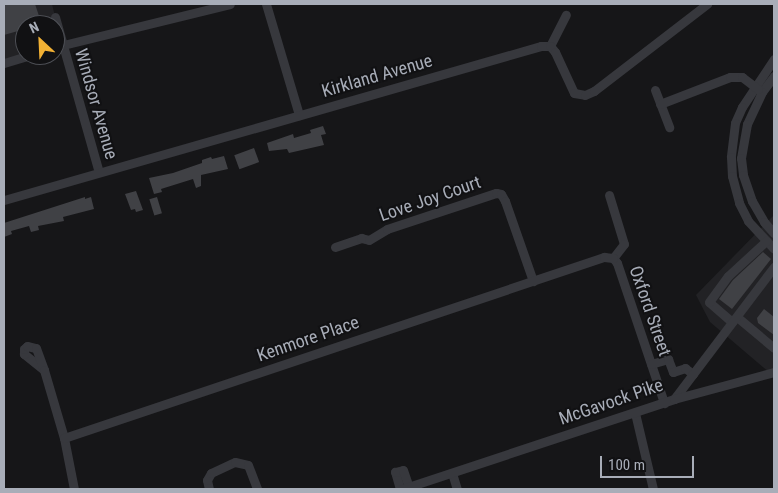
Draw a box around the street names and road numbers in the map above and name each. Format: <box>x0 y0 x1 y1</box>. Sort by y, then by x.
street label: Windsor Avenue <box>70 46 122 162</box>
street label: Kirkland Avenue <box>319 50 435 102</box>
street label: Love Joy Court <box>376 172 484 226</box>
street label: Oxford Street <box>624 263 676 359</box>
street label: Kenmore Place <box>254 311 362 367</box>
street label: McGavock Pike <box>556 374 666 430</box>

